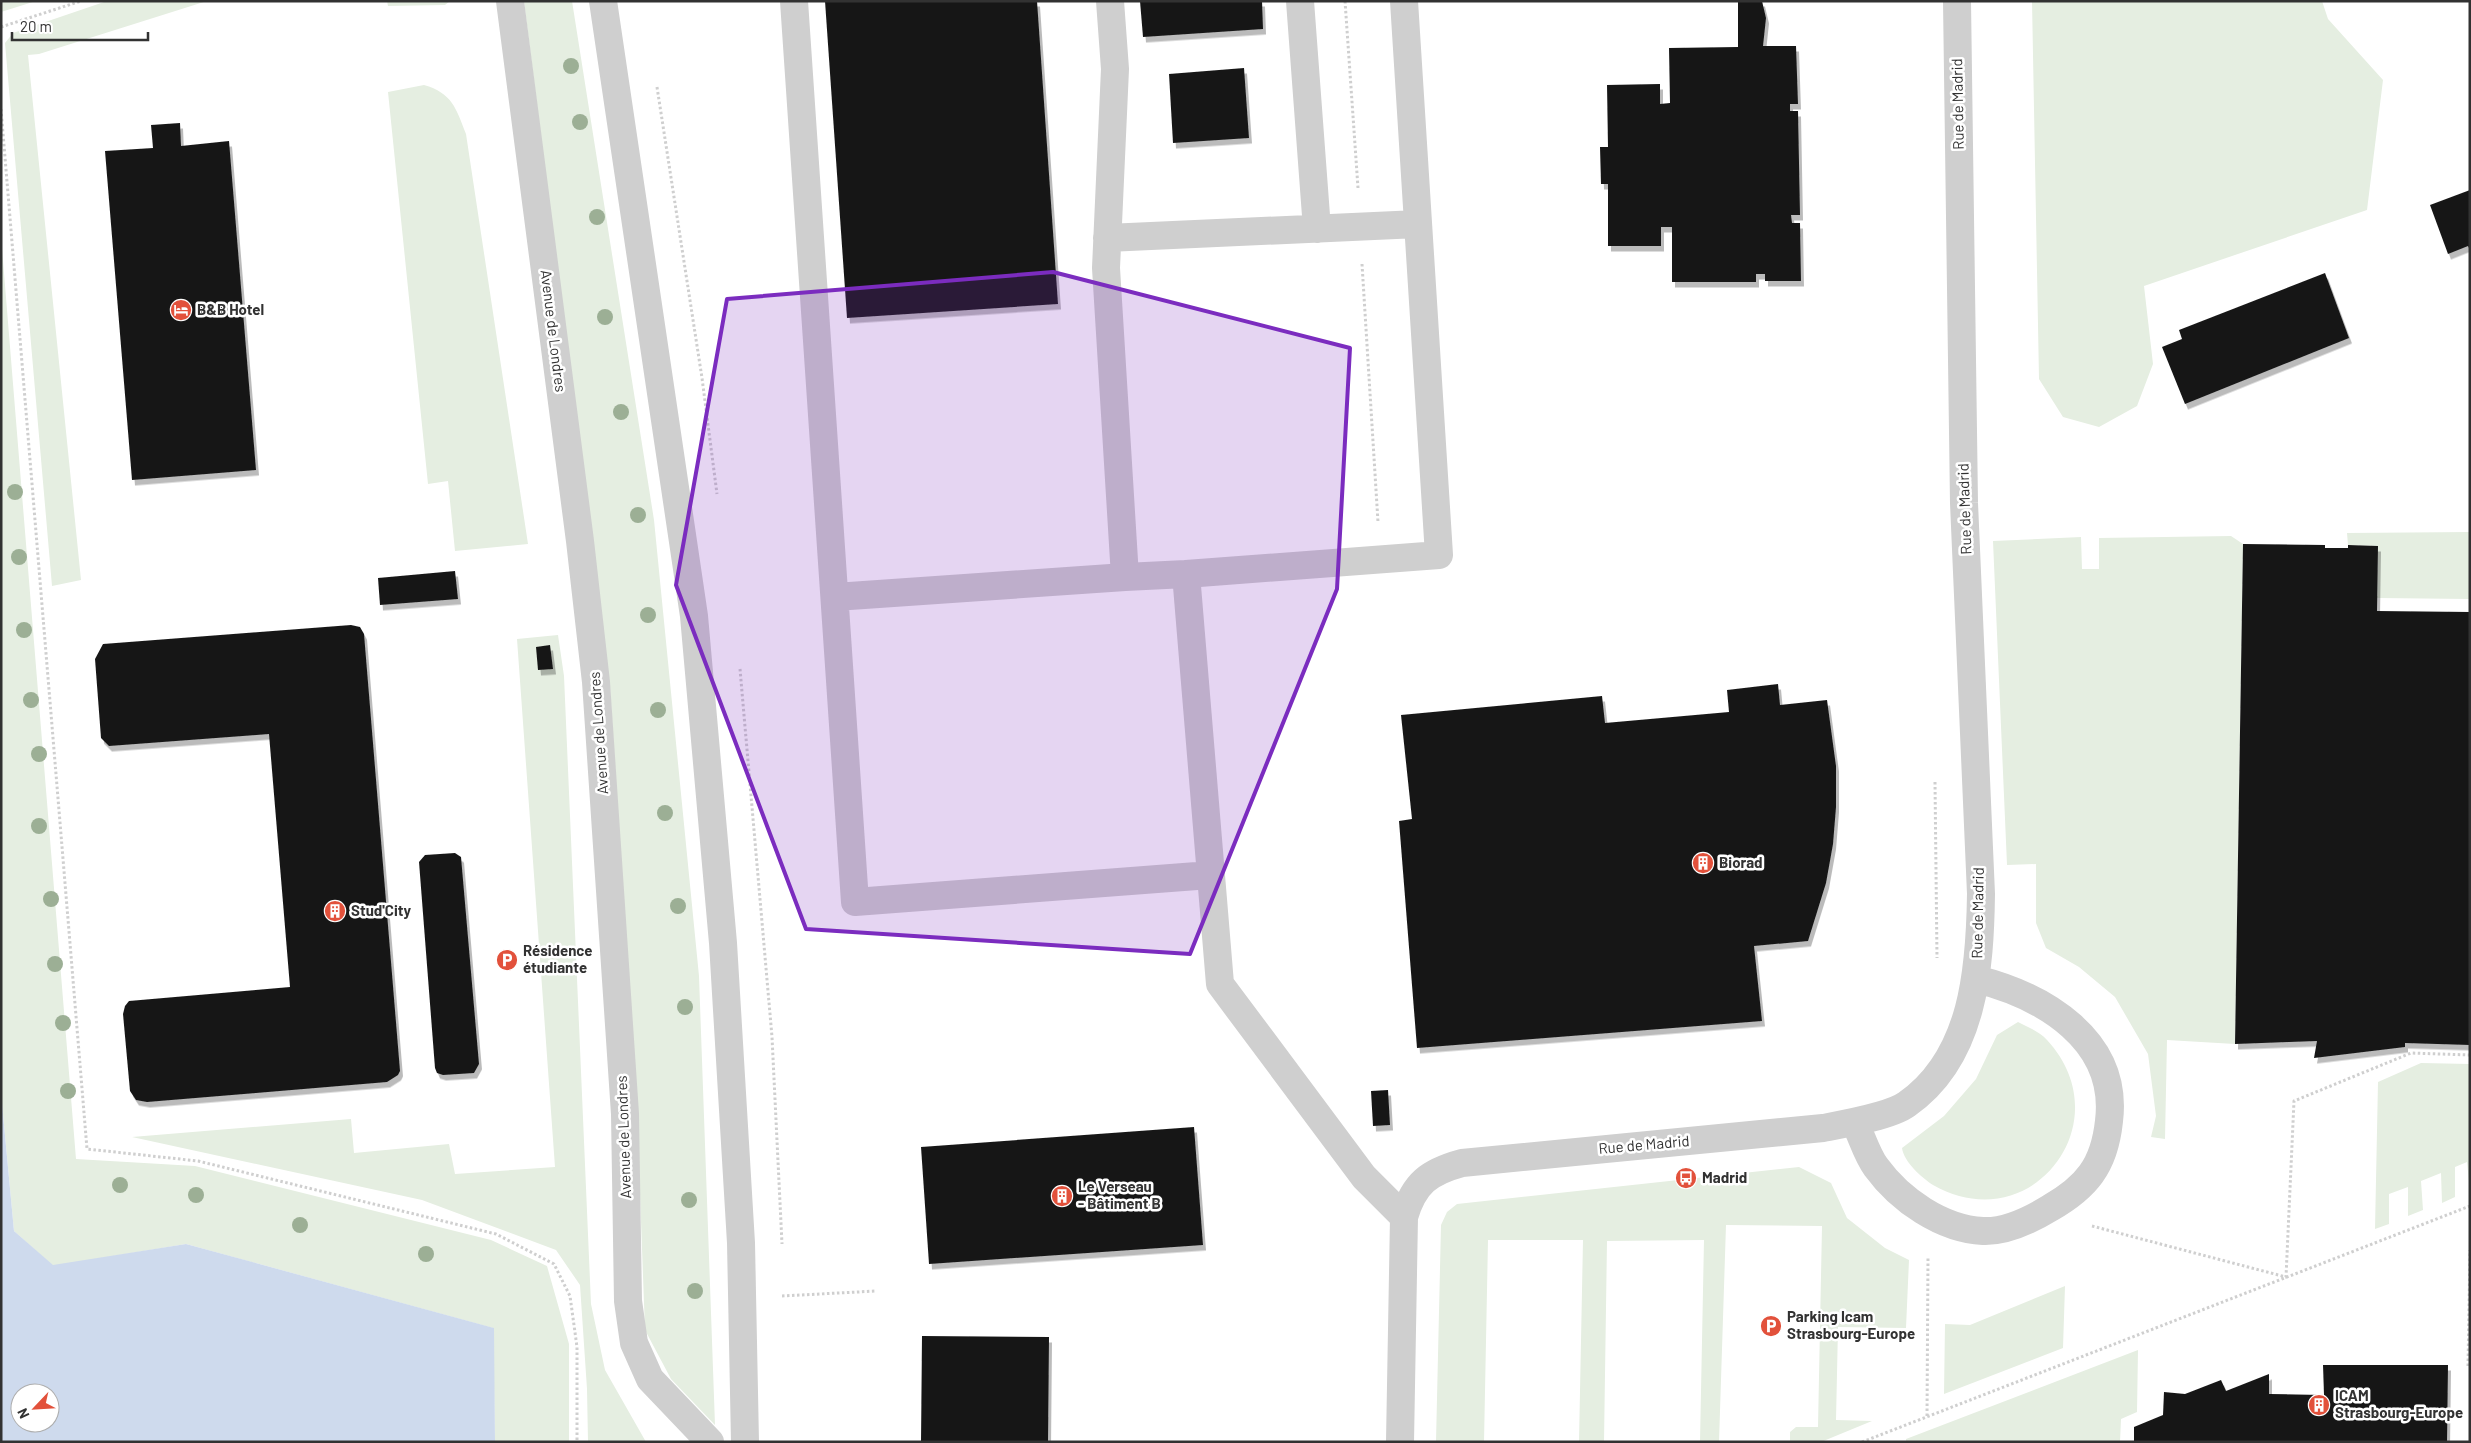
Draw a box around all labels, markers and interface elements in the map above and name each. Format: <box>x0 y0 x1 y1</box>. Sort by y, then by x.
scale bar <box>12 10 149 42</box>
text: 20 m <box>20 17 52 35</box>
street label: Rue de Madrid <box>1947 58 1967 150</box>
street label: Avenue de Londres <box>538 269 570 393</box>
hotel icon: B&B Hotel <box>169 298 193 322</box>
place label: B&B Hotel <box>197 300 264 318</box>
street label: Rue de Madrid <box>1953 463 1975 555</box>
street label: Avenue de Londres <box>585 671 611 795</box>
building icon: Biorad <box>1691 851 1715 875</box>
place label: Biorad <box>1719 853 1763 871</box>
street label: Rue de Madrid <box>1967 867 1987 959</box>
building icon: Stud'City <box>323 899 347 923</box>
place label: Stud'City <box>351 901 411 919</box>
place label: Résidence étudiante <box>523 941 593 976</box>
parking icon: Résidence étudiante <box>495 948 519 972</box>
street label: Avenue de Londres <box>612 1075 634 1199</box>
street label: Rue de Madrid <box>1598 1131 1690 1157</box>
bus stop icon: Madrid <box>1674 1166 1698 1190</box>
place label: Madrid <box>1702 1168 1747 1186</box>
place label: Le Verseau - Bâtiment B <box>1078 1177 1161 1212</box>
building icon: Le Verseau - Bâtiment B <box>1050 1184 1074 1208</box>
place label: Parking Icam Strasbourg-Europe <box>1787 1307 1915 1342</box>
parking icon: Parking Icam Strasbourg-Europe <box>1759 1314 1783 1338</box>
north arrow <box>10 1383 60 1433</box>
place label: ICAM Strasbourg-Europe <box>2335 1386 2463 1421</box>
building icon: ICAM Strasbourg-Europe <box>2307 1393 2331 1417</box>
text: N <box>13 1406 32 1422</box>

